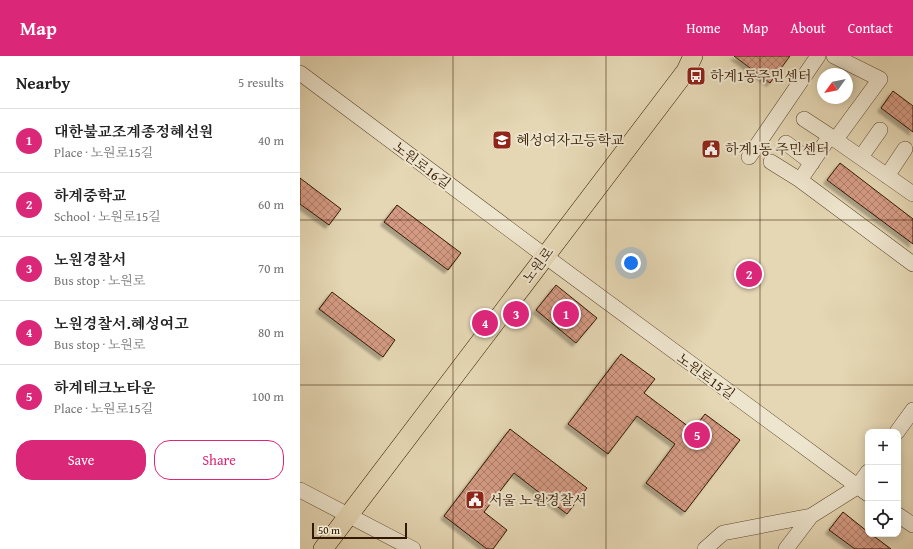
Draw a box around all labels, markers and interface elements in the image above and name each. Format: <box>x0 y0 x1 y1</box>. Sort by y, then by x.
text: Map <box>20 14 57 42</box>
text: Home <box>686 18 721 38</box>
text: Map <box>743 18 768 38</box>
text: About <box>790 18 826 38</box>
text: Contact <box>848 18 893 38</box>
bus stop icon: 하계1동주민센터 <box>685 65 707 87</box>
place label: 하계1동주민센터 <box>710 66 811 86</box>
north arrow <box>817 68 853 104</box>
text: Nearby <box>16 70 70 95</box>
text: 5 results <box>238 73 284 92</box>
text: 대한불교조계종정혜선원 <box>54 121 213 142</box>
school or university icon: 혜성여자고등학교 <box>491 129 513 151</box>
place label: 혜성여자고등학교 <box>516 130 625 150</box>
text: 1 <box>26 131 32 150</box>
text: 40 m <box>258 131 284 150</box>
street label: 노원로16길 <box>389 137 455 193</box>
public building icon: 하계1동 주민센터 <box>700 138 722 160</box>
place label: 하계1동 주민센터 <box>725 139 830 159</box>
text: Place · 노원로15길 <box>54 143 153 162</box>
text: 하계중학교 <box>54 185 126 206</box>
text: 2 <box>26 195 32 214</box>
text: 60 m <box>258 195 284 214</box>
text: School · 노원로15길 <box>54 207 161 226</box>
street label: 노원로 <box>518 242 558 287</box>
text: 노원경찰서 <box>54 249 126 270</box>
your location <box>621 253 641 273</box>
text: 3 <box>26 259 32 278</box>
text: 70 m <box>258 259 284 278</box>
pin: 2 <box>736 259 762 289</box>
text: Bus stop · 노원로 <box>54 271 145 290</box>
pin: 3 <box>503 299 529 329</box>
pin: 1 <box>553 299 579 329</box>
pin: 4 <box>472 308 498 338</box>
text: 노원경찰서.혜성여고 <box>54 313 189 334</box>
text: 4 <box>26 323 32 342</box>
text: 80 m <box>258 323 284 342</box>
text: Bus stop · 노원로 <box>54 335 145 354</box>
street label: 노원로15길 <box>673 348 739 404</box>
text: 하계테크노타운 <box>54 377 155 398</box>
text: 5 <box>26 387 32 406</box>
text: 100 m <box>252 387 284 406</box>
text: Place · 노원로15길 <box>54 399 153 418</box>
pin: 5 <box>684 420 710 450</box>
map controls <box>865 429 901 537</box>
button: + <box>865 429 901 465</box>
button: Save <box>16 440 146 480</box>
button: Share <box>154 440 284 480</box>
button: − <box>865 465 901 501</box>
public building icon: 서울 노원경찰서 <box>464 489 486 511</box>
place label: 서울 노원경찰서 <box>489 490 587 510</box>
button: locate <box>865 501 901 537</box>
scale bar <box>312 521 407 540</box>
text: 50 m <box>318 522 340 538</box>

